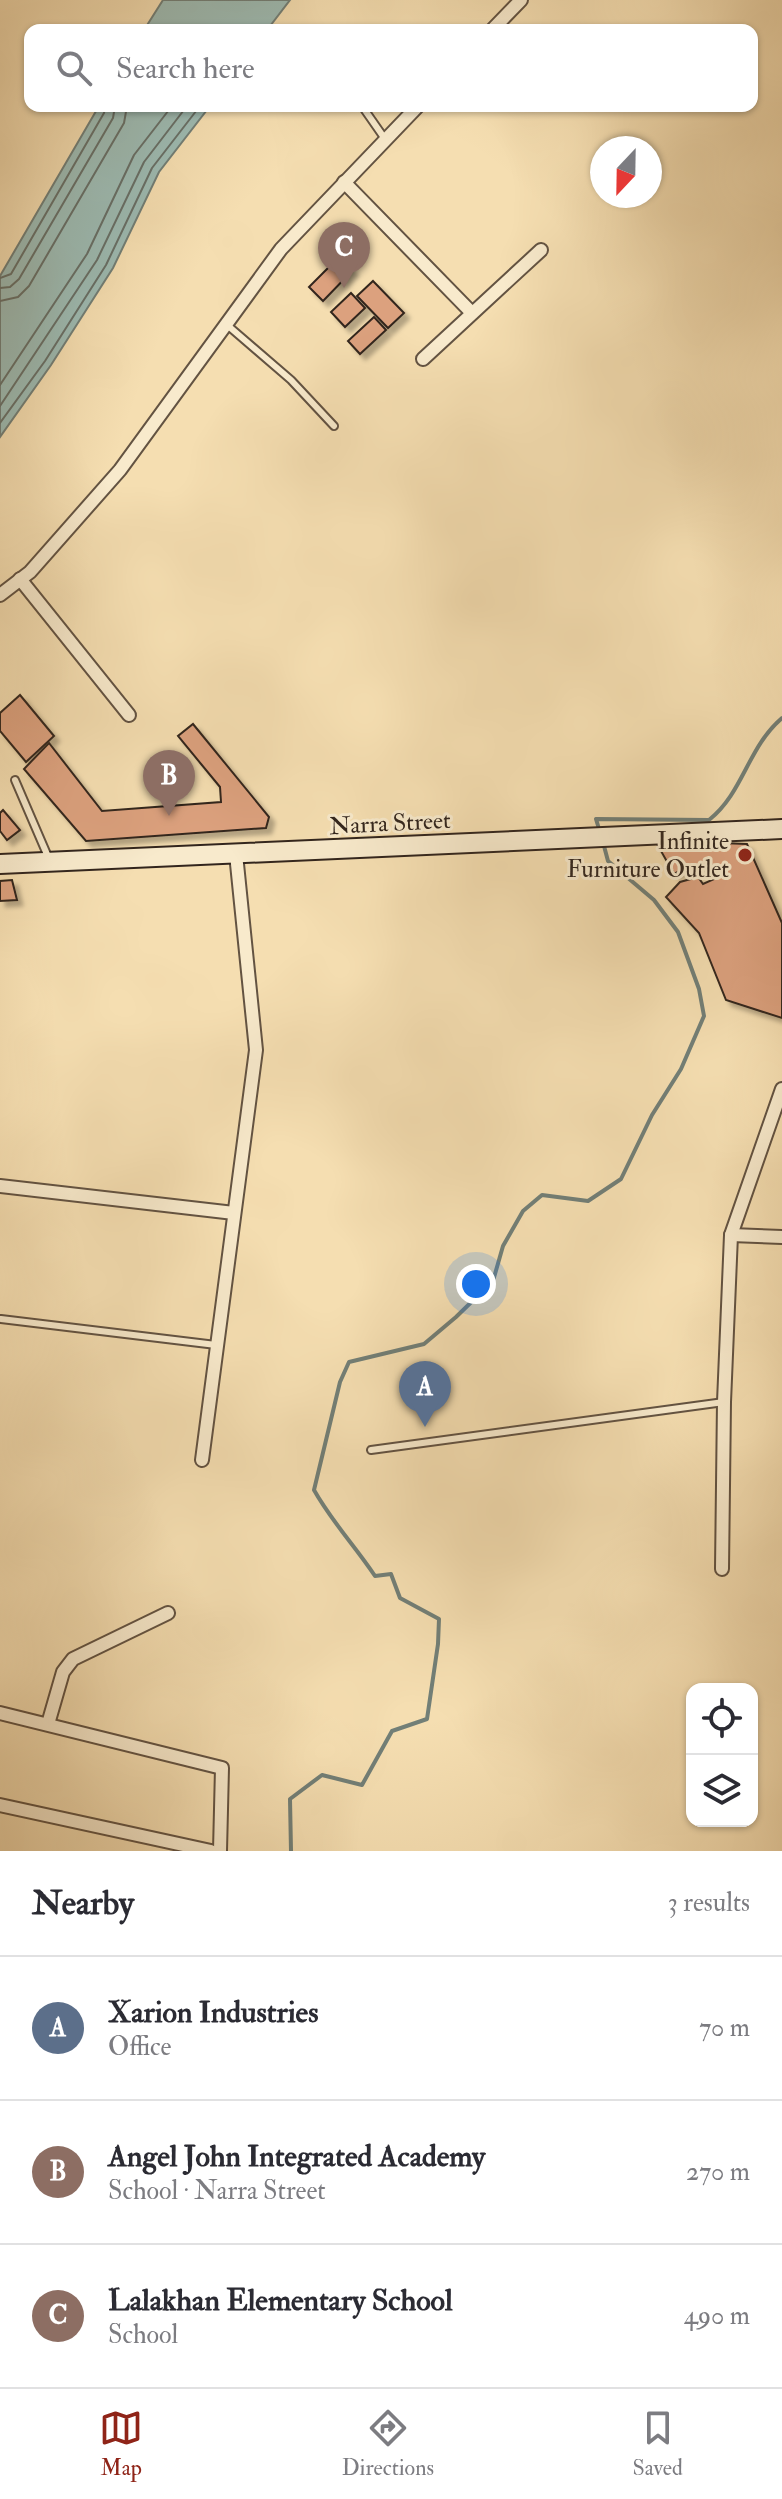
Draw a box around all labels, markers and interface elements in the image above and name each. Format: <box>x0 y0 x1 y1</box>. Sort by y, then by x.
search box <box>24 24 758 112</box>
icon: search <box>52 46 96 90</box>
text: Search here <box>116 50 255 87</box>
north arrow <box>590 136 662 208</box>
pin: C <box>318 222 370 288</box>
pin: B <box>143 750 195 816</box>
street label: Narra Street <box>329 805 452 842</box>
place label: Infinite Furniture Outlet <box>567 826 729 885</box>
marker: Infinite Furniture Outlet <box>736 846 754 864</box>
your location <box>456 1264 496 1304</box>
pin: A <box>399 1361 451 1427</box>
map controls <box>686 1683 758 1827</box>
button: locate <box>686 1683 758 1755</box>
button: layers <box>686 1755 758 1827</box>
text: Nearby <box>32 1882 134 1925</box>
text: 3 results <box>668 1887 750 1919</box>
text: Xarion Industries <box>108 1994 318 2031</box>
text: A <box>50 2012 66 2044</box>
text: 70 m <box>699 2012 750 2044</box>
text: Office <box>108 2031 171 2063</box>
text: Angel John Integrated Academy <box>108 2138 485 2175</box>
text: B <box>49 2156 67 2188</box>
text: 270 m <box>686 2156 750 2188</box>
text: School · Narra Street <box>108 2175 326 2207</box>
text: Lalakhan Elementary School <box>108 2282 453 2319</box>
text: C <box>48 2300 68 2332</box>
text: 490 m <box>684 2300 750 2332</box>
text: School <box>108 2319 178 2351</box>
tab: Map <box>99 2406 143 2482</box>
tab: Directions <box>342 2406 434 2482</box>
tab: Saved <box>633 2406 683 2482</box>

